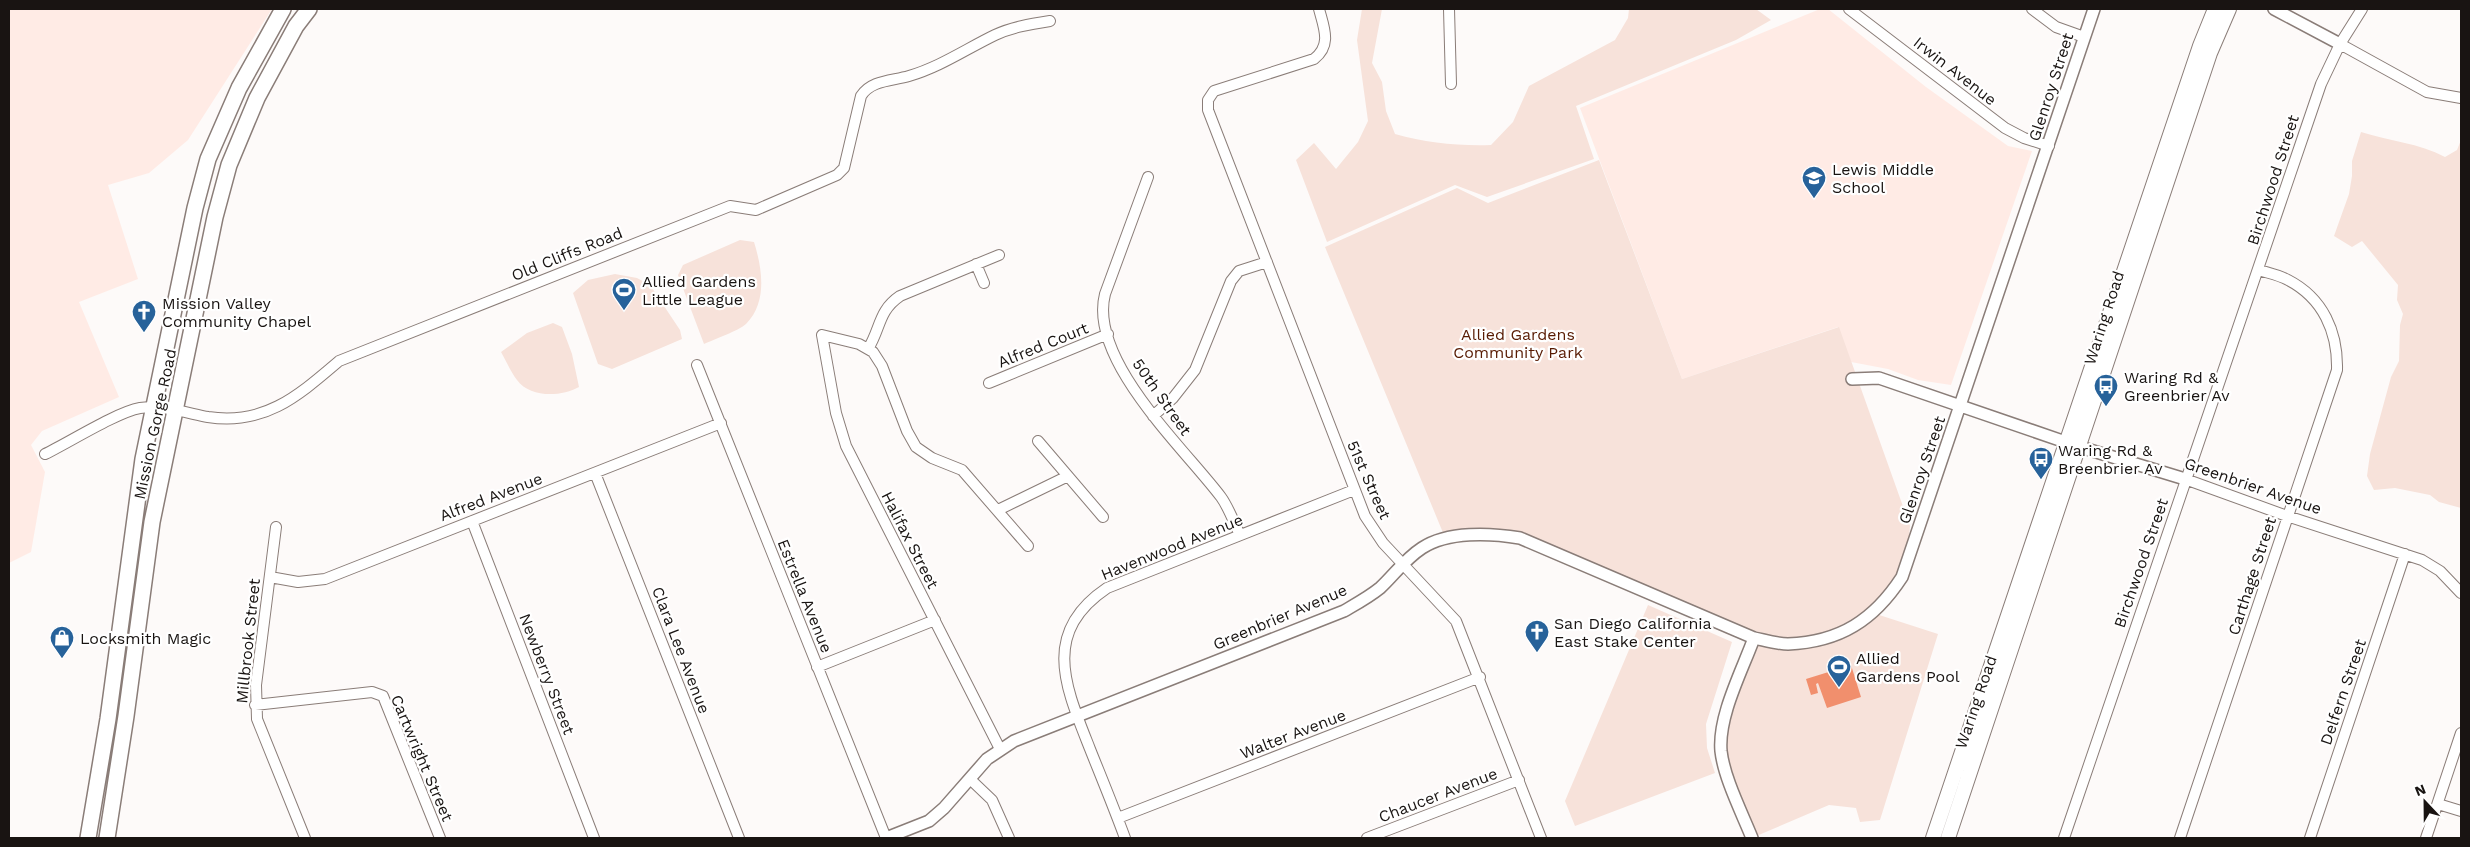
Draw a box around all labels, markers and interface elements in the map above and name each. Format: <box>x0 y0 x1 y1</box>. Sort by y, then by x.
street label: Glenroy Street <box>2025 30 2078 144</box>
street label: Irwin Avenue <box>1910 33 2000 109</box>
street label: Birchwood Street <box>2243 112 2303 247</box>
place label: Lewis Middle School <box>1832 160 1934 197</box>
school or university icon: Lewis Middle School <box>1801 165 1827 199</box>
street label: Old Cliffs Road <box>509 223 625 285</box>
street label: Waring Road <box>2080 269 2128 367</box>
place label: Allied Gardens Little League <box>642 272 756 309</box>
sports icon: Allied Gardens Little League <box>611 277 637 311</box>
place label: Mission Valley Community Chapel <box>162 294 311 331</box>
church icon: Mission Valley Community Chapel <box>131 299 157 333</box>
street label: Alfred Court <box>995 318 1091 372</box>
park label: Allied Gardens Community Park <box>1453 325 1583 362</box>
street label: Mission Gorge Road <box>130 347 180 501</box>
street label: 50th Street <box>1129 355 1196 439</box>
place label: Waring Rd & Greenbrier Av <box>2124 368 2230 405</box>
bus stop icon: Waring Rd & Greenbrier Av <box>2093 373 2119 407</box>
street label: Glenroy Street <box>1895 413 1949 526</box>
street label: 51st Street <box>1343 438 1395 523</box>
place label: Waring Rd & Breenbrier Av <box>2058 441 2163 478</box>
bus stop icon: Waring Rd & Breenbrier Av <box>2028 446 2054 480</box>
street label: Greenbrier Avenue <box>2182 454 2324 518</box>
street label: Alfred Avenue <box>437 469 545 525</box>
street label: Halifax Street <box>877 488 943 592</box>
street label: Birchwood Street <box>2110 495 2172 630</box>
street label: Havenwood Avenue <box>1098 510 1246 584</box>
street label: Carthage Street <box>2224 514 2280 637</box>
street label: Estrella Avenue <box>774 536 836 656</box>
street label: Millbrook Street <box>232 577 264 704</box>
street label: Greenbrier Avenue <box>1210 580 1350 654</box>
street label: Clara Lee Avenue <box>648 584 714 716</box>
street label: Newberry Street <box>515 611 579 737</box>
place label: San Diego California East Stake Center <box>1554 614 1712 651</box>
church icon: San Diego California East Stake Center <box>1524 619 1550 653</box>
shop icon: Locksmith Magic <box>49 625 75 659</box>
place label: Locksmith Magic <box>80 629 211 648</box>
street label: Delfern Street <box>2316 636 2370 748</box>
place label: Allied Gardens Pool <box>1856 649 1960 686</box>
street label: Waring Road <box>1951 653 2001 751</box>
sports icon: Allied Gardens Pool <box>1826 654 1852 688</box>
street label: Cartwright Street <box>387 692 457 824</box>
street label: Walter Avenue <box>1237 705 1349 763</box>
street label: Chaucer Avenue <box>1376 764 1500 826</box>
north arrow <box>2400 777 2450 827</box>
text: N <box>2412 781 2428 799</box>

